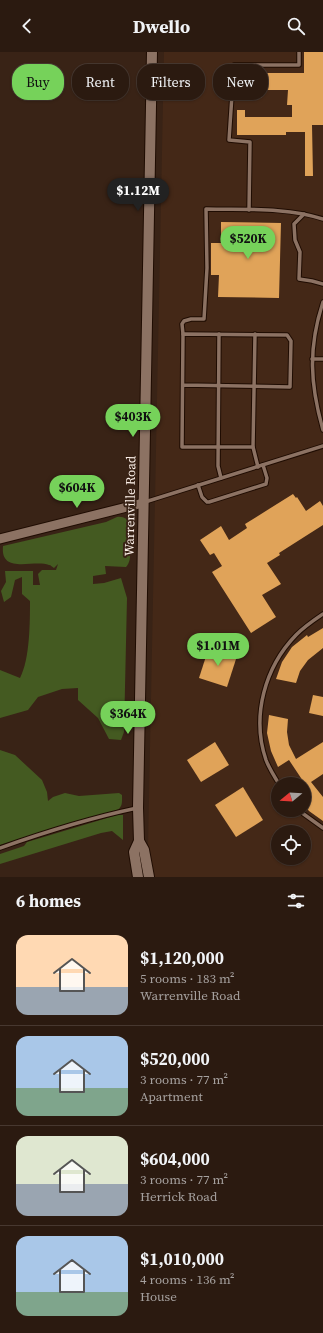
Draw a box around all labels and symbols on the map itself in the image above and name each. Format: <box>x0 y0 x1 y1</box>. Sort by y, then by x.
pin: $1.12M <box>105 178 171 212</box>
pin: $520K <box>220 226 276 260</box>
pin: $403K <box>105 404 161 438</box>
street label: Warrenville Road <box>121 455 139 556</box>
pin: $604K <box>49 475 105 509</box>
pin: $1.01M <box>185 633 251 667</box>
pin: $364K <box>100 701 156 735</box>
north arrow <box>271 777 311 817</box>

